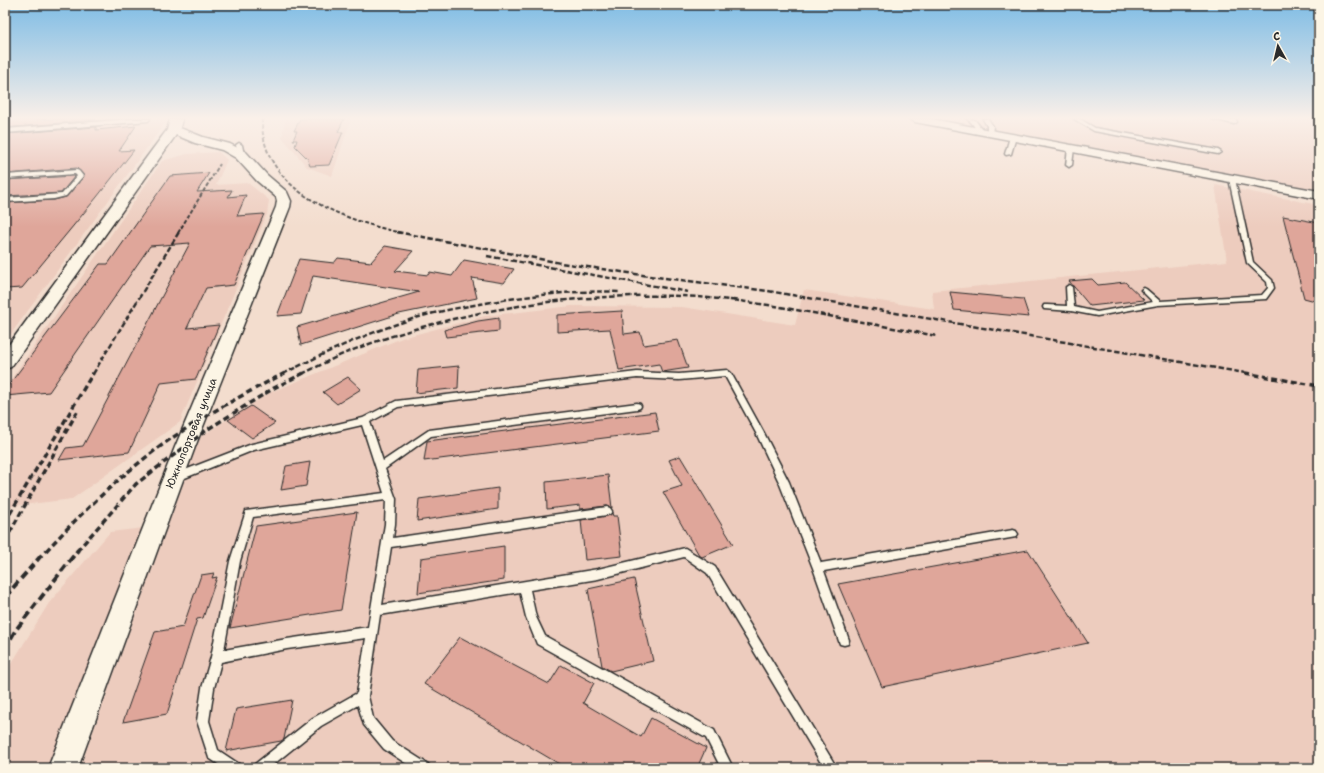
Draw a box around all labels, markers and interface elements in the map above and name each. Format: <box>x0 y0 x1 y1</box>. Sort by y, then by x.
north arrow <box>1258 26 1298 66</box>
text: С <box>1272 29 1281 44</box>
street label: Южнопортовая улица <box>162 375 221 491</box>

